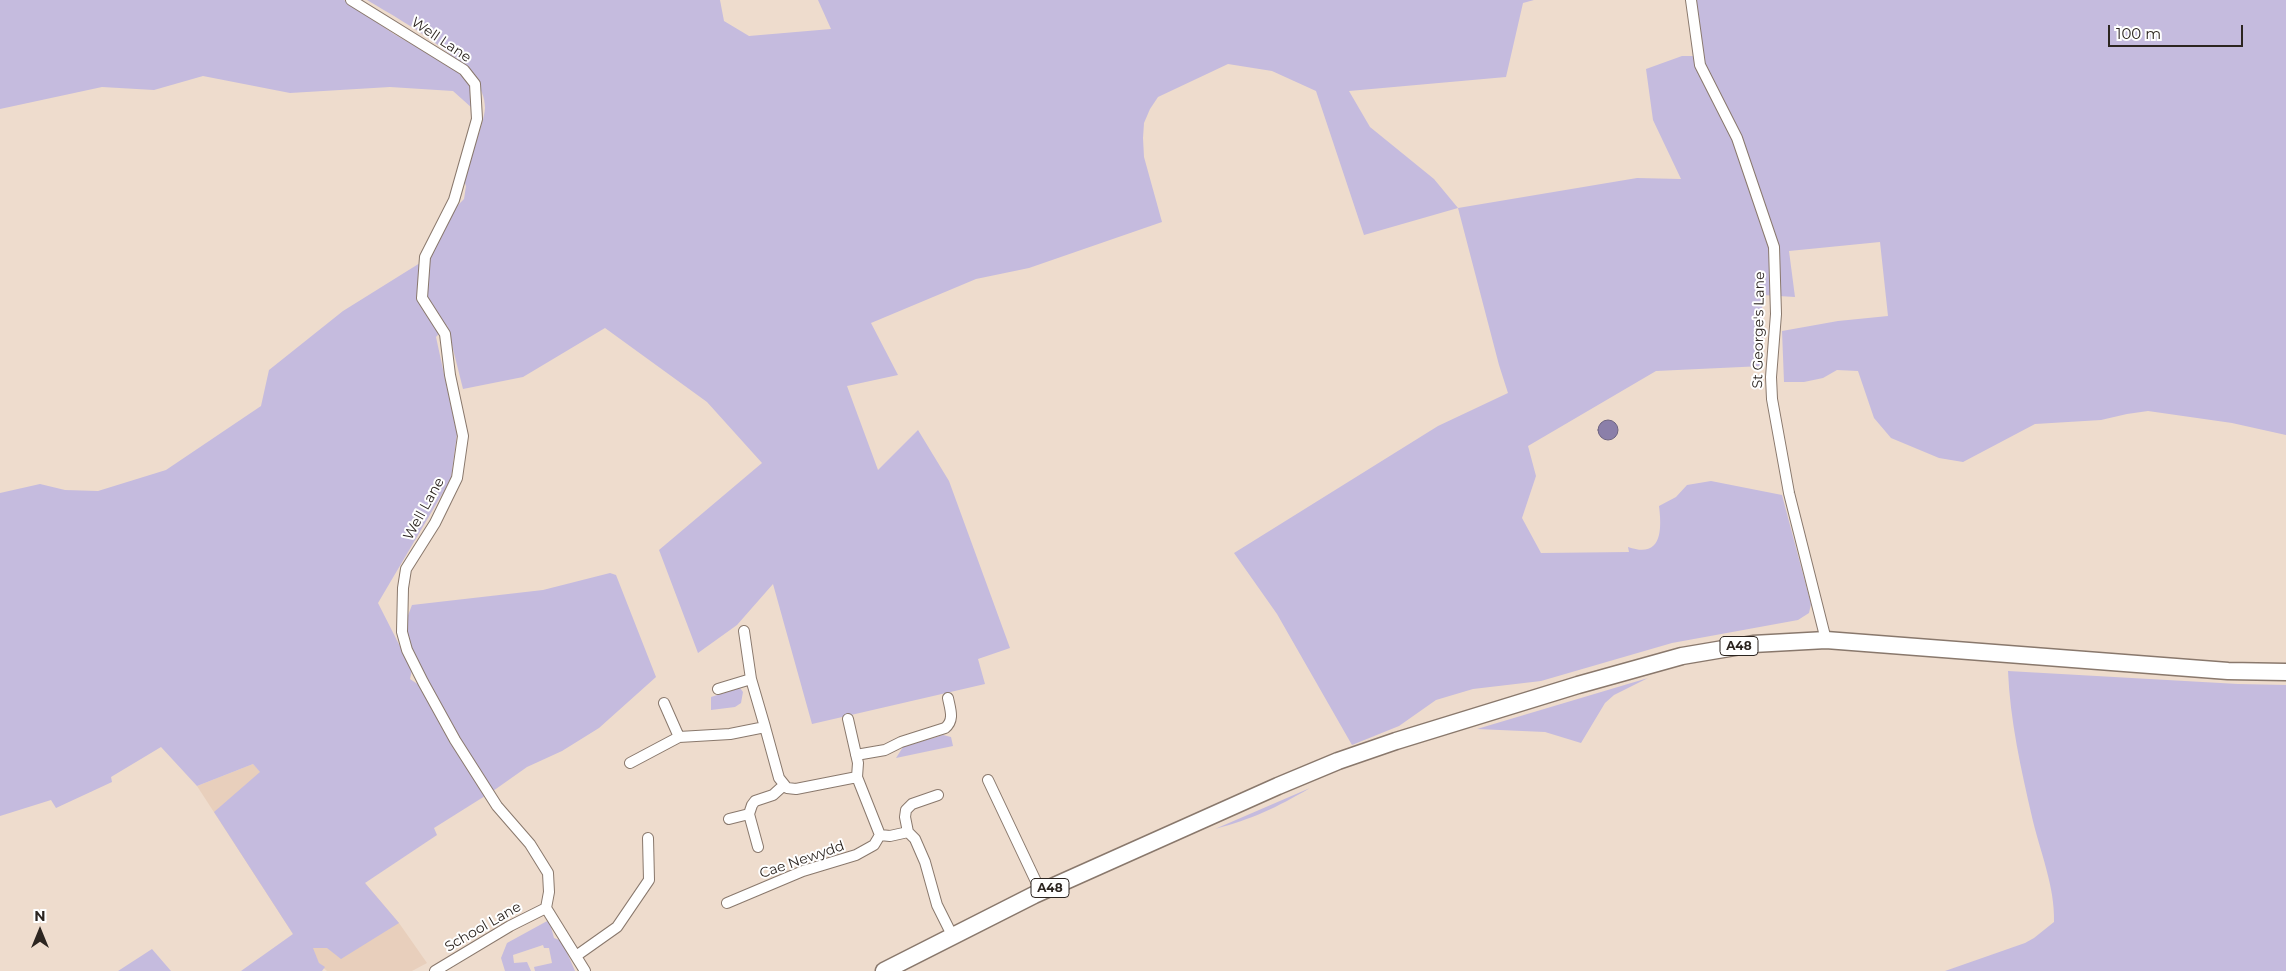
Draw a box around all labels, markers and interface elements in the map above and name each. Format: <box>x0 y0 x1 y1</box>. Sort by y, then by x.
street label: Well Lane <box>408 14 474 66</box>
scale bar <box>2111 15 2246 47</box>
text: 100 m <box>2116 24 2161 43</box>
street label: St George's Lane <box>1750 271 1768 389</box>
street label: Well Lane <box>400 475 448 543</box>
road number: A48 <box>1720 636 1758 656</box>
street label: Cae Newydd <box>757 838 847 882</box>
road number: A48 <box>1031 878 1069 898</box>
street label: School Lane <box>442 898 524 956</box>
north arrow <box>15 906 65 956</box>
text: N <box>34 907 46 925</box>

